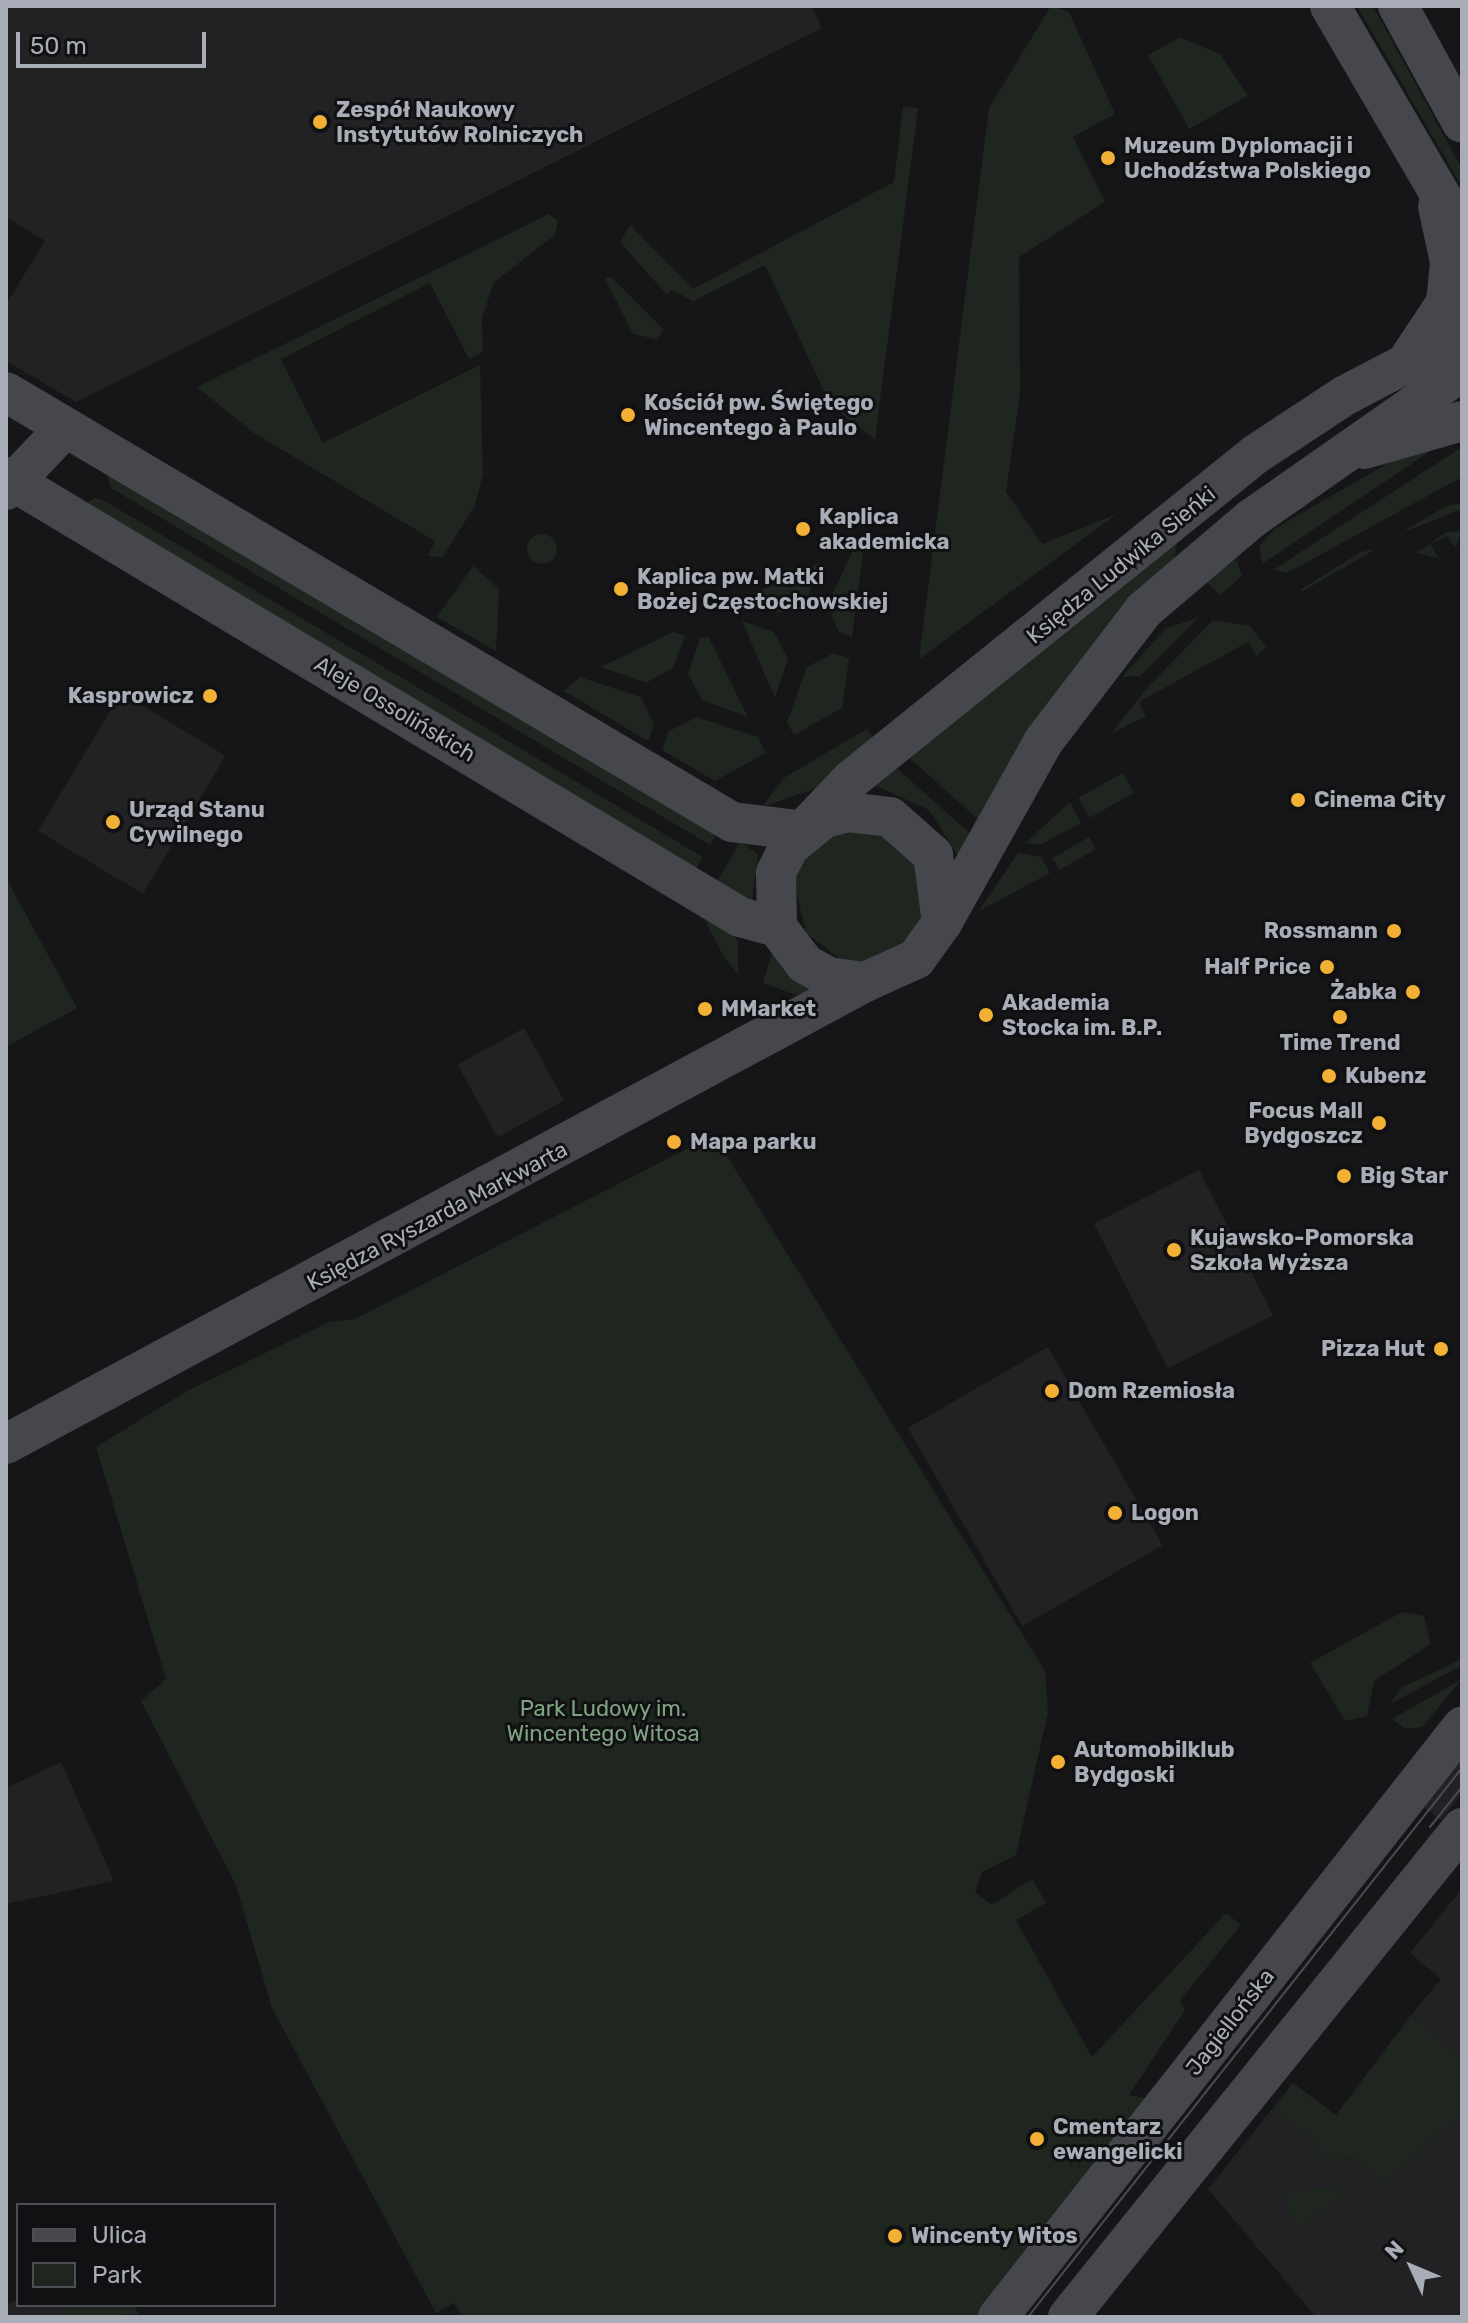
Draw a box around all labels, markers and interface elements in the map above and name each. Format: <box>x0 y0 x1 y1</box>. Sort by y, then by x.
scale bar <box>20 16 210 66</box>
text: 50 m <box>30 32 87 60</box>
place label: Zespół Naukowy Instytutów Rolniczych <box>336 96 584 148</box>
marker: Zespół Naukowy Instytutów Rolniczych <box>311 113 329 131</box>
place label: Muzeum Dyplomacji i Uchodźstwa Polskiego <box>1124 132 1371 184</box>
marker: Muzeum Dyplomacji i Uchodźstwa Polskiego <box>1099 149 1117 167</box>
place label: Kościół pw. Świętego Wincentego à Paulo <box>644 389 874 440</box>
marker: Kościół pw. Świętego Wincentego à Paulo <box>619 406 637 424</box>
street label: Księdza Ludwika Sieńki <box>1021 481 1221 649</box>
place label: Kaplica akademicka <box>819 503 950 554</box>
marker: Kaplica akademicka <box>794 520 812 538</box>
place label: Kaplica pw. Matki Bożej Częstochowskiej <box>637 563 888 614</box>
marker: Kaplica pw. Matki Bożej Częstochowskiej <box>612 580 630 598</box>
street label: Aleje Ossolińskich <box>310 651 480 767</box>
place label: Kasprowicz <box>68 683 194 709</box>
marker: Kasprowicz <box>201 687 219 705</box>
place label: Cinema City <box>1314 787 1446 813</box>
marker: Cinema City <box>1289 791 1307 809</box>
place label: Urząd Stanu Cywilnego <box>129 796 265 848</box>
marker: Urząd Stanu Cywilnego <box>104 813 122 831</box>
place label: Rossmann <box>1264 918 1378 944</box>
marker: Rossmann <box>1385 922 1403 940</box>
place label: Half Price <box>1204 954 1311 980</box>
marker: Half Price <box>1318 958 1336 976</box>
place label: Żabka <box>1330 979 1397 1005</box>
marker: Żabka <box>1404 983 1422 1001</box>
place label: Akademia Stocka im. B.P. <box>1002 989 1162 1040</box>
place label: MMarket <box>721 996 816 1022</box>
marker: MMarket <box>696 1000 714 1018</box>
marker: Akademia Stocka im. B.P. <box>977 1006 995 1024</box>
marker: Time Trend <box>1331 1008 1349 1026</box>
place label: Time Trend <box>1279 1030 1401 1056</box>
place label: Kubenz <box>1345 1063 1427 1089</box>
marker: Kubenz <box>1320 1067 1338 1085</box>
place label: Focus Mall Bydgoszcz <box>1244 1097 1363 1148</box>
marker: Focus Mall Bydgoszcz <box>1370 1114 1388 1132</box>
place label: Mapa parku <box>690 1129 817 1155</box>
marker: Mapa parku <box>665 1133 683 1151</box>
street label: Księdza Ryszarda Markwarta <box>302 1136 572 1296</box>
place label: Big Star <box>1360 1163 1448 1189</box>
marker: Big Star <box>1335 1167 1353 1185</box>
place label: Kujawsko-Pomorska Szkoła Wyższa <box>1190 1224 1414 1276</box>
marker: Kujawsko-Pomorska Szkoła Wyższa <box>1165 1241 1183 1259</box>
place label: Pizza Hut <box>1321 1336 1425 1362</box>
marker: Pizza Hut <box>1432 1340 1450 1358</box>
place label: Dom Rzemiosła <box>1068 1378 1235 1404</box>
marker: Dom Rzemiosła <box>1043 1382 1061 1400</box>
place label: Logon <box>1131 1500 1199 1526</box>
marker: Logon <box>1106 1504 1124 1522</box>
park label: Park Ludowy im. Wincentego Witosa <box>506 1695 700 1746</box>
place label: Automobilklub Bydgoski <box>1074 1736 1235 1788</box>
marker: Automobilklub Bydgoski <box>1049 1753 1067 1771</box>
street label: Jagiellońska <box>1180 1963 1280 2081</box>
place label: Cmentarz ewangelicki <box>1053 2113 1183 2164</box>
marker: Cmentarz ewangelicki <box>1028 2130 1046 2148</box>
legend <box>16 2203 276 2307</box>
text: Ulica <box>92 2221 147 2249</box>
place label: Wincenty Witos <box>911 2223 1078 2249</box>
marker: Wincenty Witos <box>886 2227 904 2245</box>
north arrow <box>1372 2227 1452 2307</box>
text: N <box>1379 2235 1410 2265</box>
text: Park <box>92 2261 142 2289</box>

